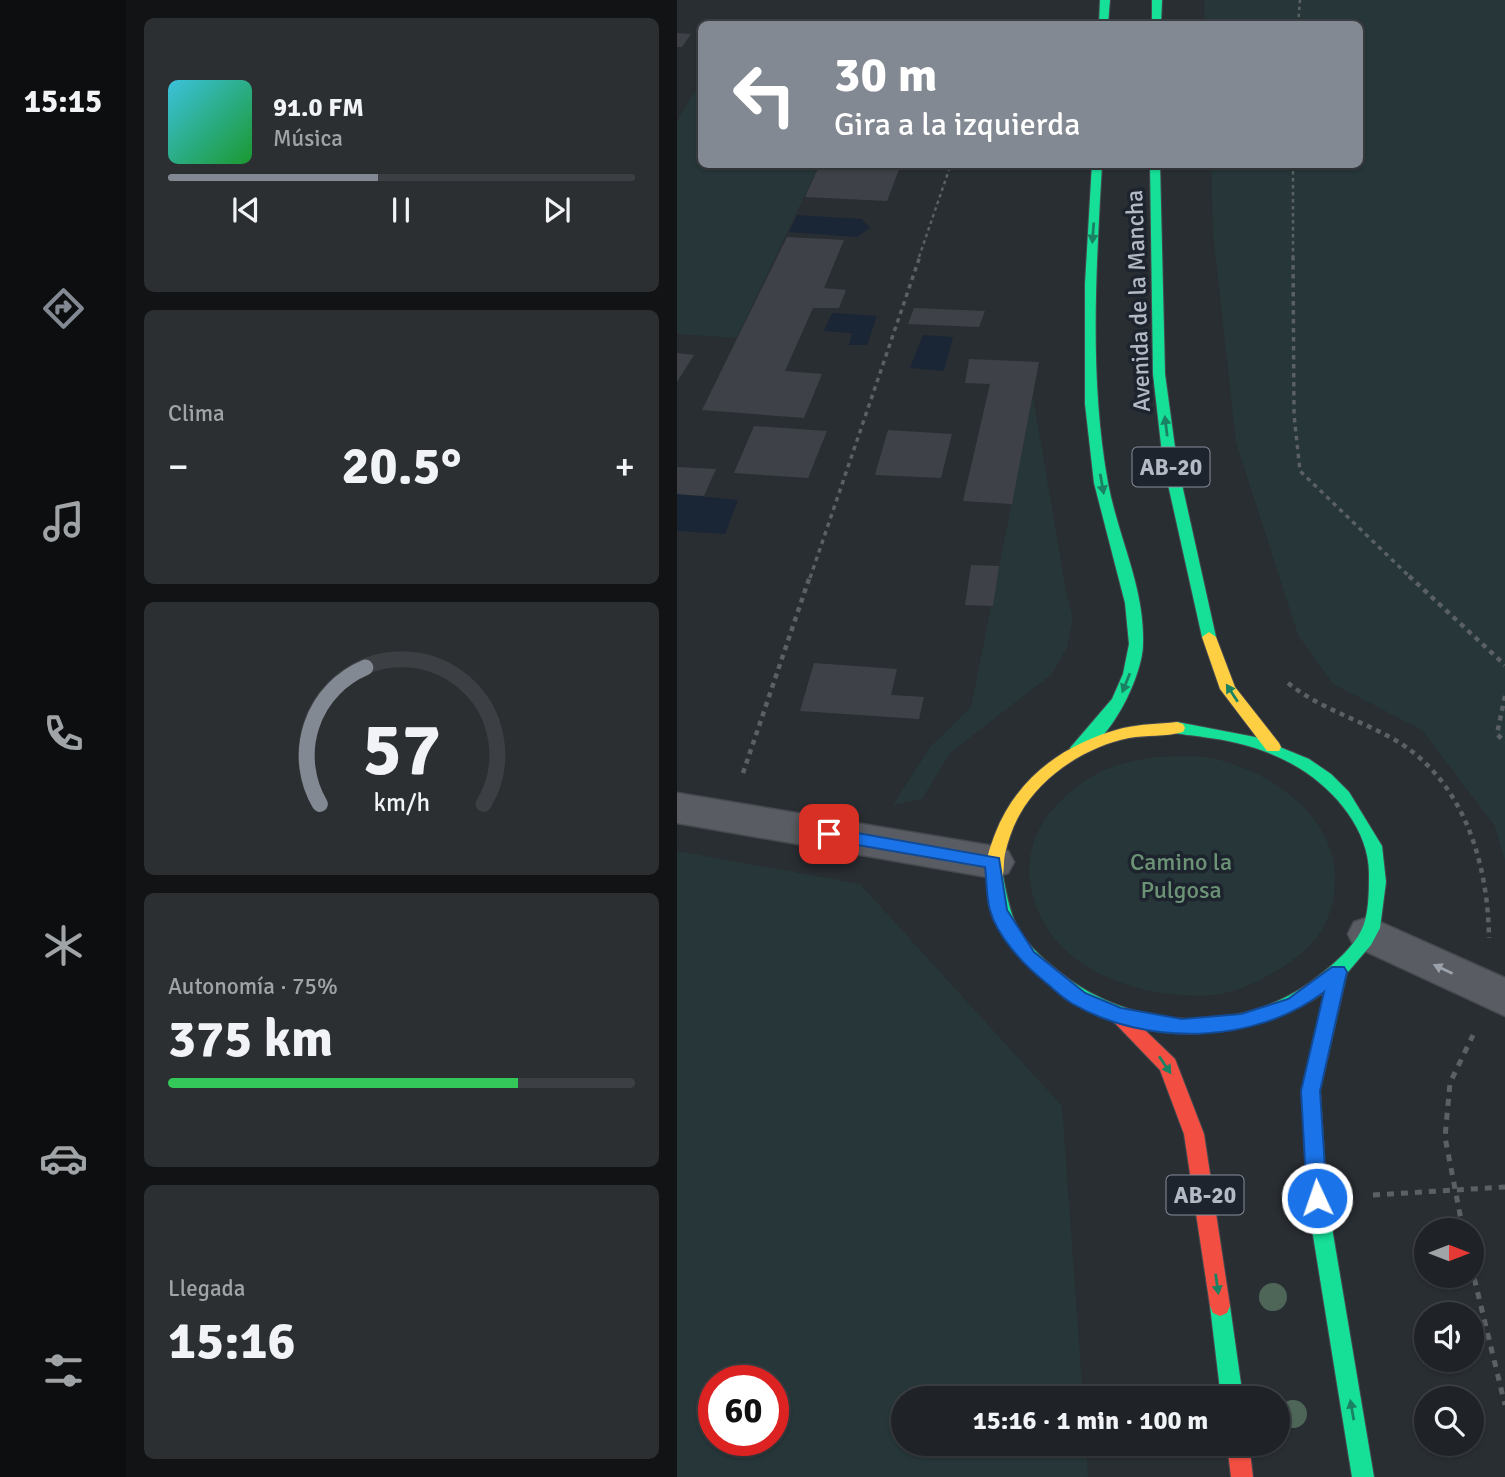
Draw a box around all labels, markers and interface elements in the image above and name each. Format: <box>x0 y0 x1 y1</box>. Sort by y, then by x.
text: 30 m <box>834 45 937 105</box>
icon: left <box>719 49 810 140</box>
text: 15:15 <box>24 82 102 121</box>
text: 91.0 FM <box>273 92 364 124</box>
text: Gira a la izquierda <box>834 105 1081 144</box>
text: Música <box>273 124 343 153</box>
street label: Avenida de la Mancha <box>1119 189 1157 413</box>
icon: previous <box>227 191 265 229</box>
icon: pause <box>382 191 420 229</box>
icon: next <box>538 191 576 229</box>
one-way arrow <box>1087 222 1098 244</box>
icon: directions <box>39 284 88 333</box>
text: Clima <box>168 399 225 428</box>
one-way arrow <box>1160 415 1171 437</box>
text: 20.5° <box>342 434 461 498</box>
text: − <box>168 443 189 490</box>
text: + <box>614 443 635 490</box>
road number: AB-20 <box>1133 447 1209 486</box>
one-way arrow <box>1097 473 1108 495</box>
icon: music <box>39 497 88 546</box>
one-way arrow <box>1121 673 1132 694</box>
one-way arrow <box>1226 683 1239 702</box>
text: 57 <box>362 707 441 796</box>
icon: phone <box>39 709 88 758</box>
text: km/h <box>373 787 430 818</box>
pin <box>799 804 859 864</box>
icon: arrive <box>810 815 848 853</box>
park label: Camino la Pulgosa <box>1130 847 1232 905</box>
icon: climate <box>39 921 88 970</box>
one-way arrow <box>1433 963 1453 975</box>
text: Autonomía · 75% <box>168 972 338 1001</box>
text: 375 km <box>168 1007 333 1071</box>
one-way arrow <box>1158 1056 1172 1074</box>
icon: car <box>39 1134 88 1183</box>
position arrow <box>1280 1161 1354 1235</box>
road number: AB-20 <box>1167 1176 1243 1214</box>
north arrow <box>1414 1218 1484 1288</box>
map controls <box>1414 1218 1484 1456</box>
one-way arrow <box>1212 1273 1223 1295</box>
text: Llegada <box>168 1274 245 1303</box>
button: sound <box>1414 1302 1484 1372</box>
text: 15:16 <box>168 1309 296 1373</box>
icon: filters <box>39 1346 88 1395</box>
speed limit sign: 60 <box>698 1365 789 1456</box>
button: search <box>1414 1386 1484 1456</box>
one-way arrow <box>1346 1399 1357 1421</box>
text: 15:16 · 1 min · 100 m <box>973 1405 1208 1437</box>

